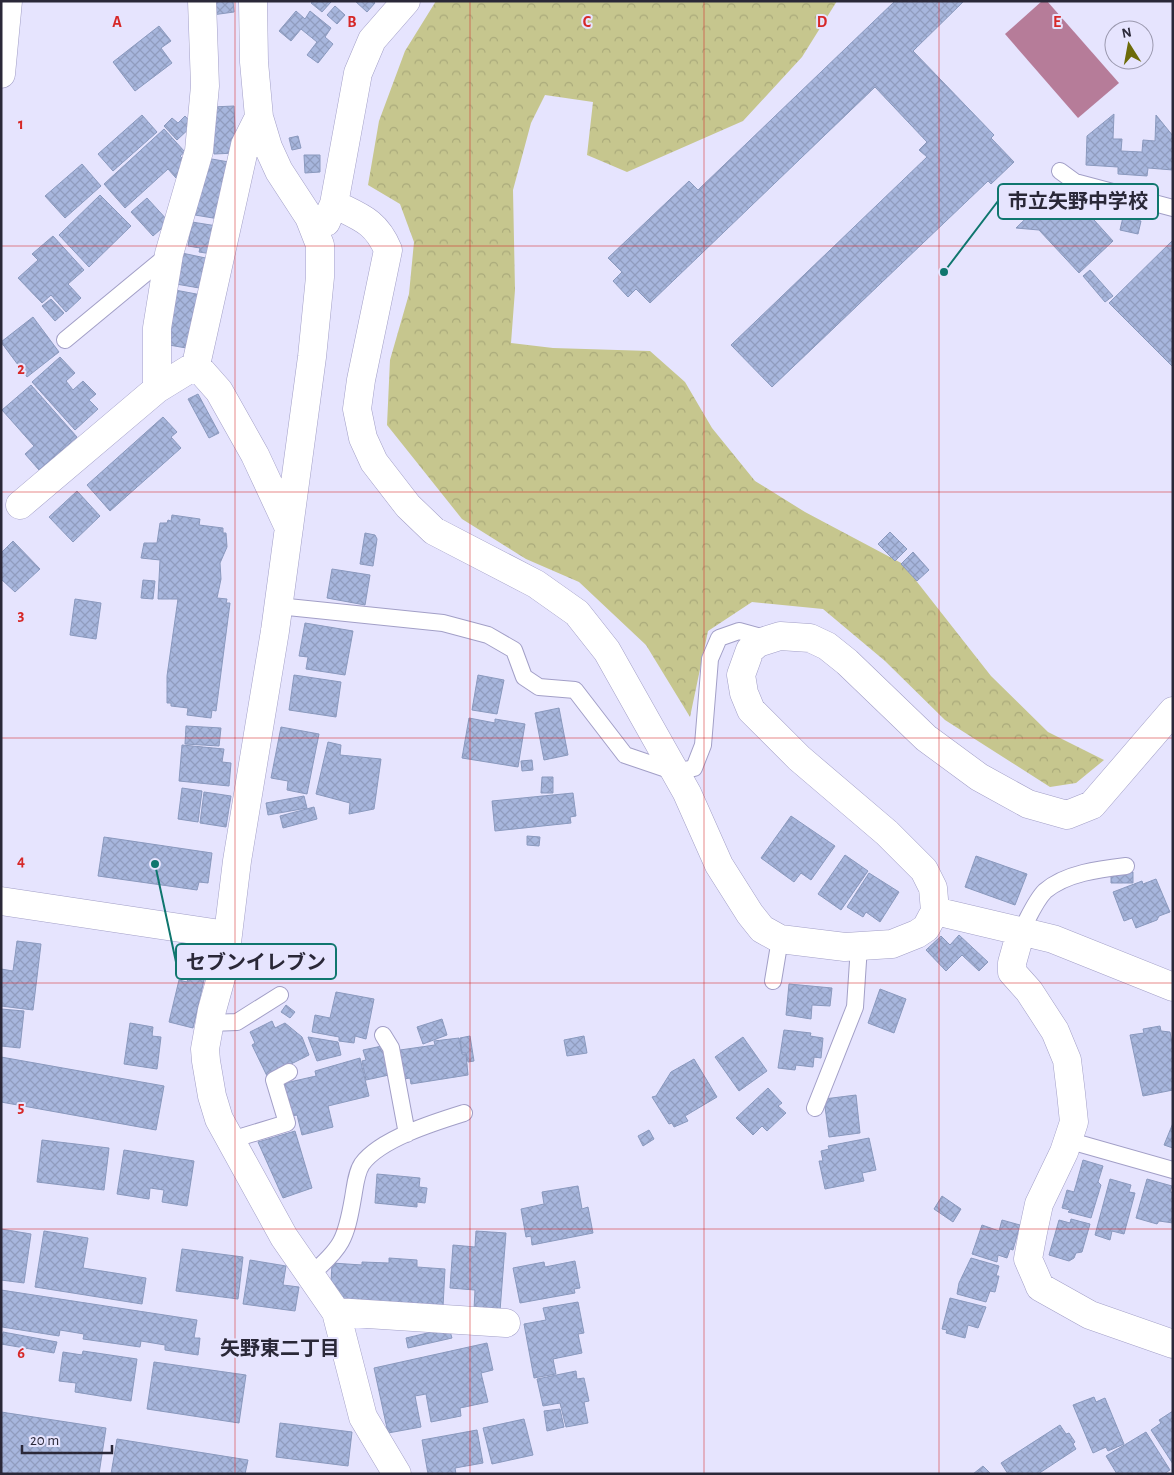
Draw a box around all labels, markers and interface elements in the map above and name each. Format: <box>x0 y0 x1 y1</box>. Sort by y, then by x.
text: A <box>112 14 122 30</box>
text: B <box>347 14 357 30</box>
text: C <box>583 14 592 30</box>
text: D <box>817 14 828 30</box>
text: E <box>1053 14 1061 30</box>
north arrow <box>1104 20 1154 70</box>
text: N <box>1121 25 1133 41</box>
text: 1 <box>18 116 24 132</box>
callout: 市立矢野中学校 <box>998 184 1158 219</box>
text: 市立矢野中学校 <box>1008 190 1148 212</box>
text: 2 <box>17 361 25 377</box>
text: 3 <box>18 607 25 623</box>
text: 4 <box>17 853 25 869</box>
callout: セブンイレブン <box>176 944 336 979</box>
text: セブンイレブン <box>186 951 326 973</box>
text: 5 <box>18 1099 25 1115</box>
district label: 矢野東二丁目 <box>220 1338 340 1359</box>
text: 6 <box>17 1345 25 1361</box>
scale bar <box>22 1422 112 1454</box>
text: 20 m <box>30 1433 59 1448</box>

